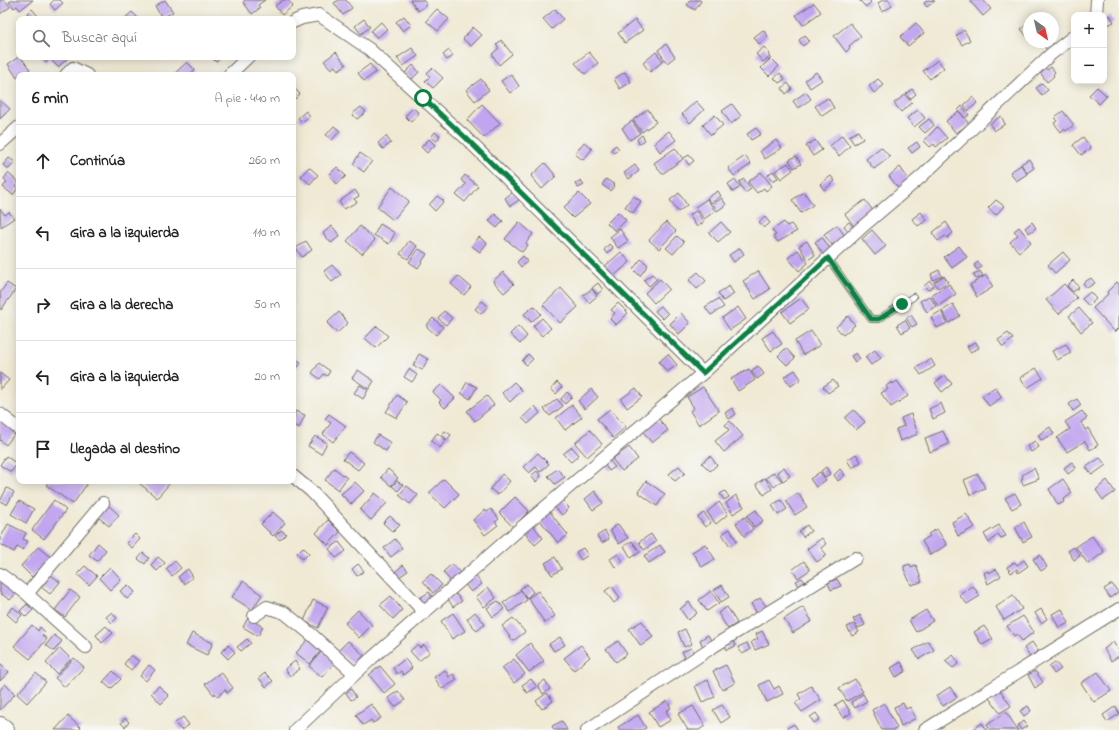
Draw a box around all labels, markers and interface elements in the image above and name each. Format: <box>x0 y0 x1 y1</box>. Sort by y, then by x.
north arrow <box>1023 12 1059 48</box>
map controls <box>1071 12 1107 84</box>
button: + <box>1071 12 1107 48</box>
search box <box>16 16 296 60</box>
icon: search <box>30 27 52 49</box>
text: Buscar aquí <box>62 27 137 49</box>
button: − <box>1071 48 1107 84</box>
text: 6 min <box>32 86 68 111</box>
text: A pie · 440 m <box>215 89 280 108</box>
route start <box>414 89 432 107</box>
icon: ahead <box>32 150 54 172</box>
text: Continúa <box>70 150 125 172</box>
text: 260 m <box>249 151 280 170</box>
icon: left <box>32 222 54 244</box>
text: Gira a la izquierda <box>70 222 179 244</box>
text: 110 m <box>253 223 280 242</box>
icon: right <box>32 294 54 316</box>
text: Gira a la derecha <box>70 294 173 316</box>
text: 50 m <box>254 295 280 314</box>
route end <box>893 295 911 313</box>
icon: left <box>32 366 54 388</box>
text: Gira a la izquierda <box>70 366 179 388</box>
text: 20 m <box>255 367 280 386</box>
icon: arrive <box>32 438 54 460</box>
text: Llegada al destino <box>70 438 180 460</box>

